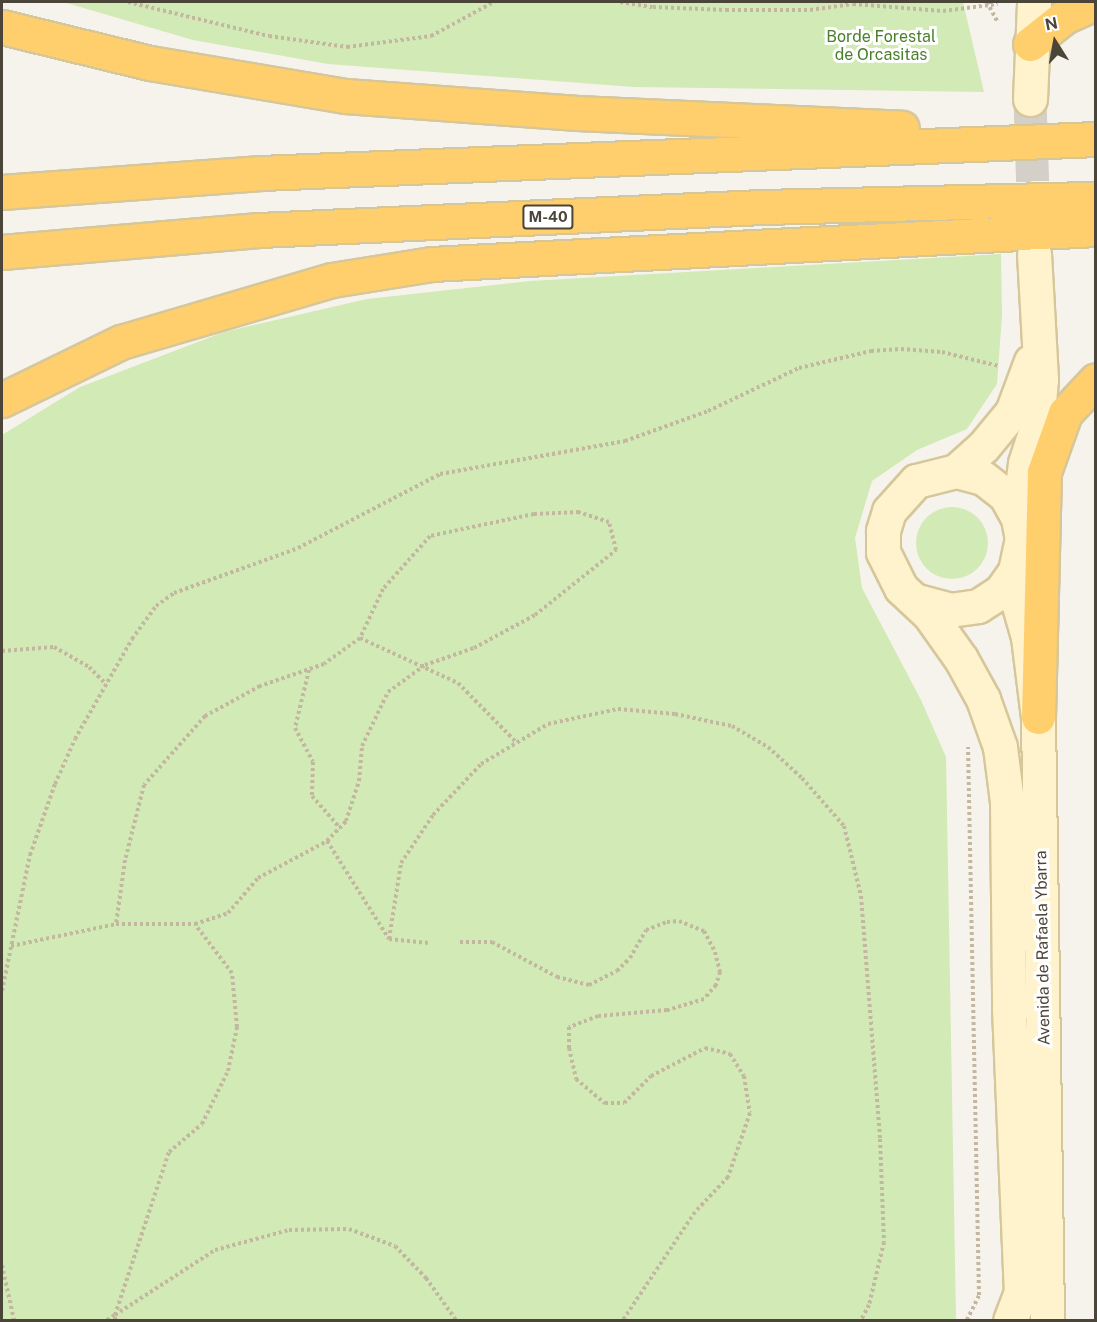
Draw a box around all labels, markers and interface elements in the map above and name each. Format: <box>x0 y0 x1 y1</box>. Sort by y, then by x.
north arrow <box>1025 12 1085 72</box>
text: N <box>1044 13 1059 34</box>
park label: Borde Forestal de Orcasitas <box>826 27 936 65</box>
road number: M-40 <box>521 205 575 229</box>
street label: Avenida de Rafaela Ybarra <box>1032 850 1054 1046</box>

